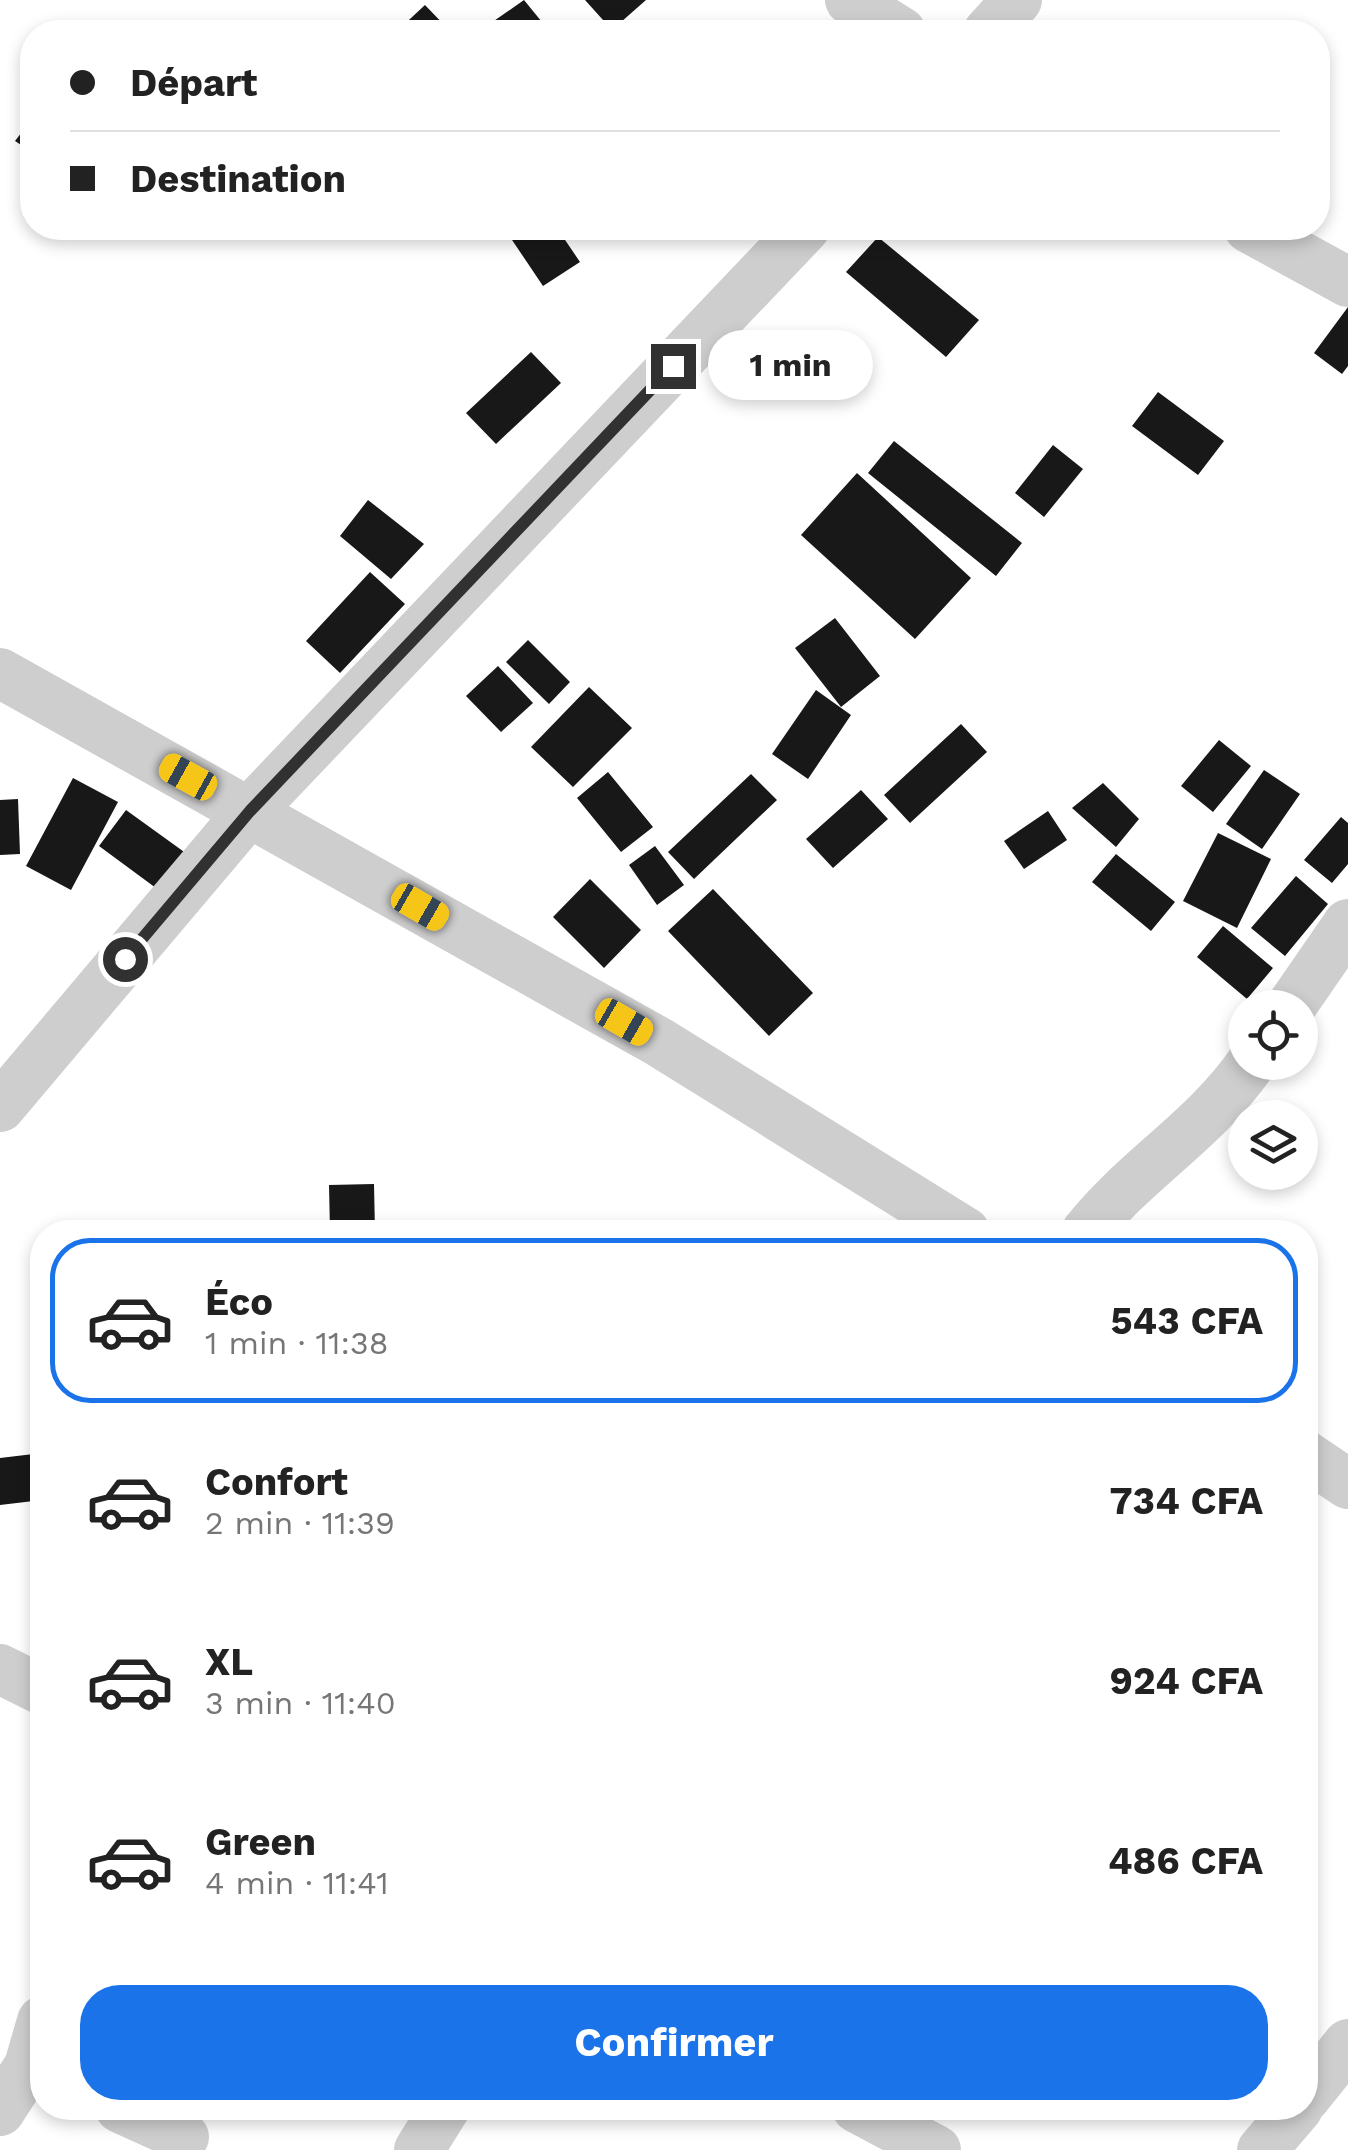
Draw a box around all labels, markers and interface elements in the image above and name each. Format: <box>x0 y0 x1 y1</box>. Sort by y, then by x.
text: Départ <box>130 61 257 105</box>
text: Destination <box>130 157 346 201</box>
callout: 1 min <box>708 331 873 401</box>
route end <box>651 344 696 389</box>
text: 1 min <box>749 346 832 384</box>
car <box>154 749 222 805</box>
car <box>387 879 453 935</box>
route start <box>103 937 148 982</box>
map controls <box>1228 990 1318 1190</box>
button: locate <box>1228 990 1318 1080</box>
car <box>591 994 657 1050</box>
button: layers <box>1228 1100 1318 1190</box>
icon: car <box>85 1276 175 1366</box>
text: Éco <box>205 1280 273 1324</box>
text: 543 CFA <box>1110 1299 1263 1343</box>
text: 1 min · 11:38 <box>205 1324 388 1362</box>
icon: car <box>85 1456 175 1546</box>
text: Confort <box>205 1460 348 1504</box>
text: 734 CFA <box>1110 1479 1263 1523</box>
text: 2 min · 11:39 <box>205 1504 395 1542</box>
icon: car <box>85 1636 175 1726</box>
text: XL <box>205 1640 253 1684</box>
text: 924 CFA <box>1110 1659 1263 1703</box>
text: 3 min · 11:40 <box>205 1684 396 1722</box>
icon: car <box>85 1816 175 1906</box>
text: Green <box>205 1820 316 1864</box>
text: 486 CFA <box>1108 1839 1263 1883</box>
text: 4 min · 11:41 <box>205 1864 389 1902</box>
button: Confirmer <box>80 1985 1268 2100</box>

